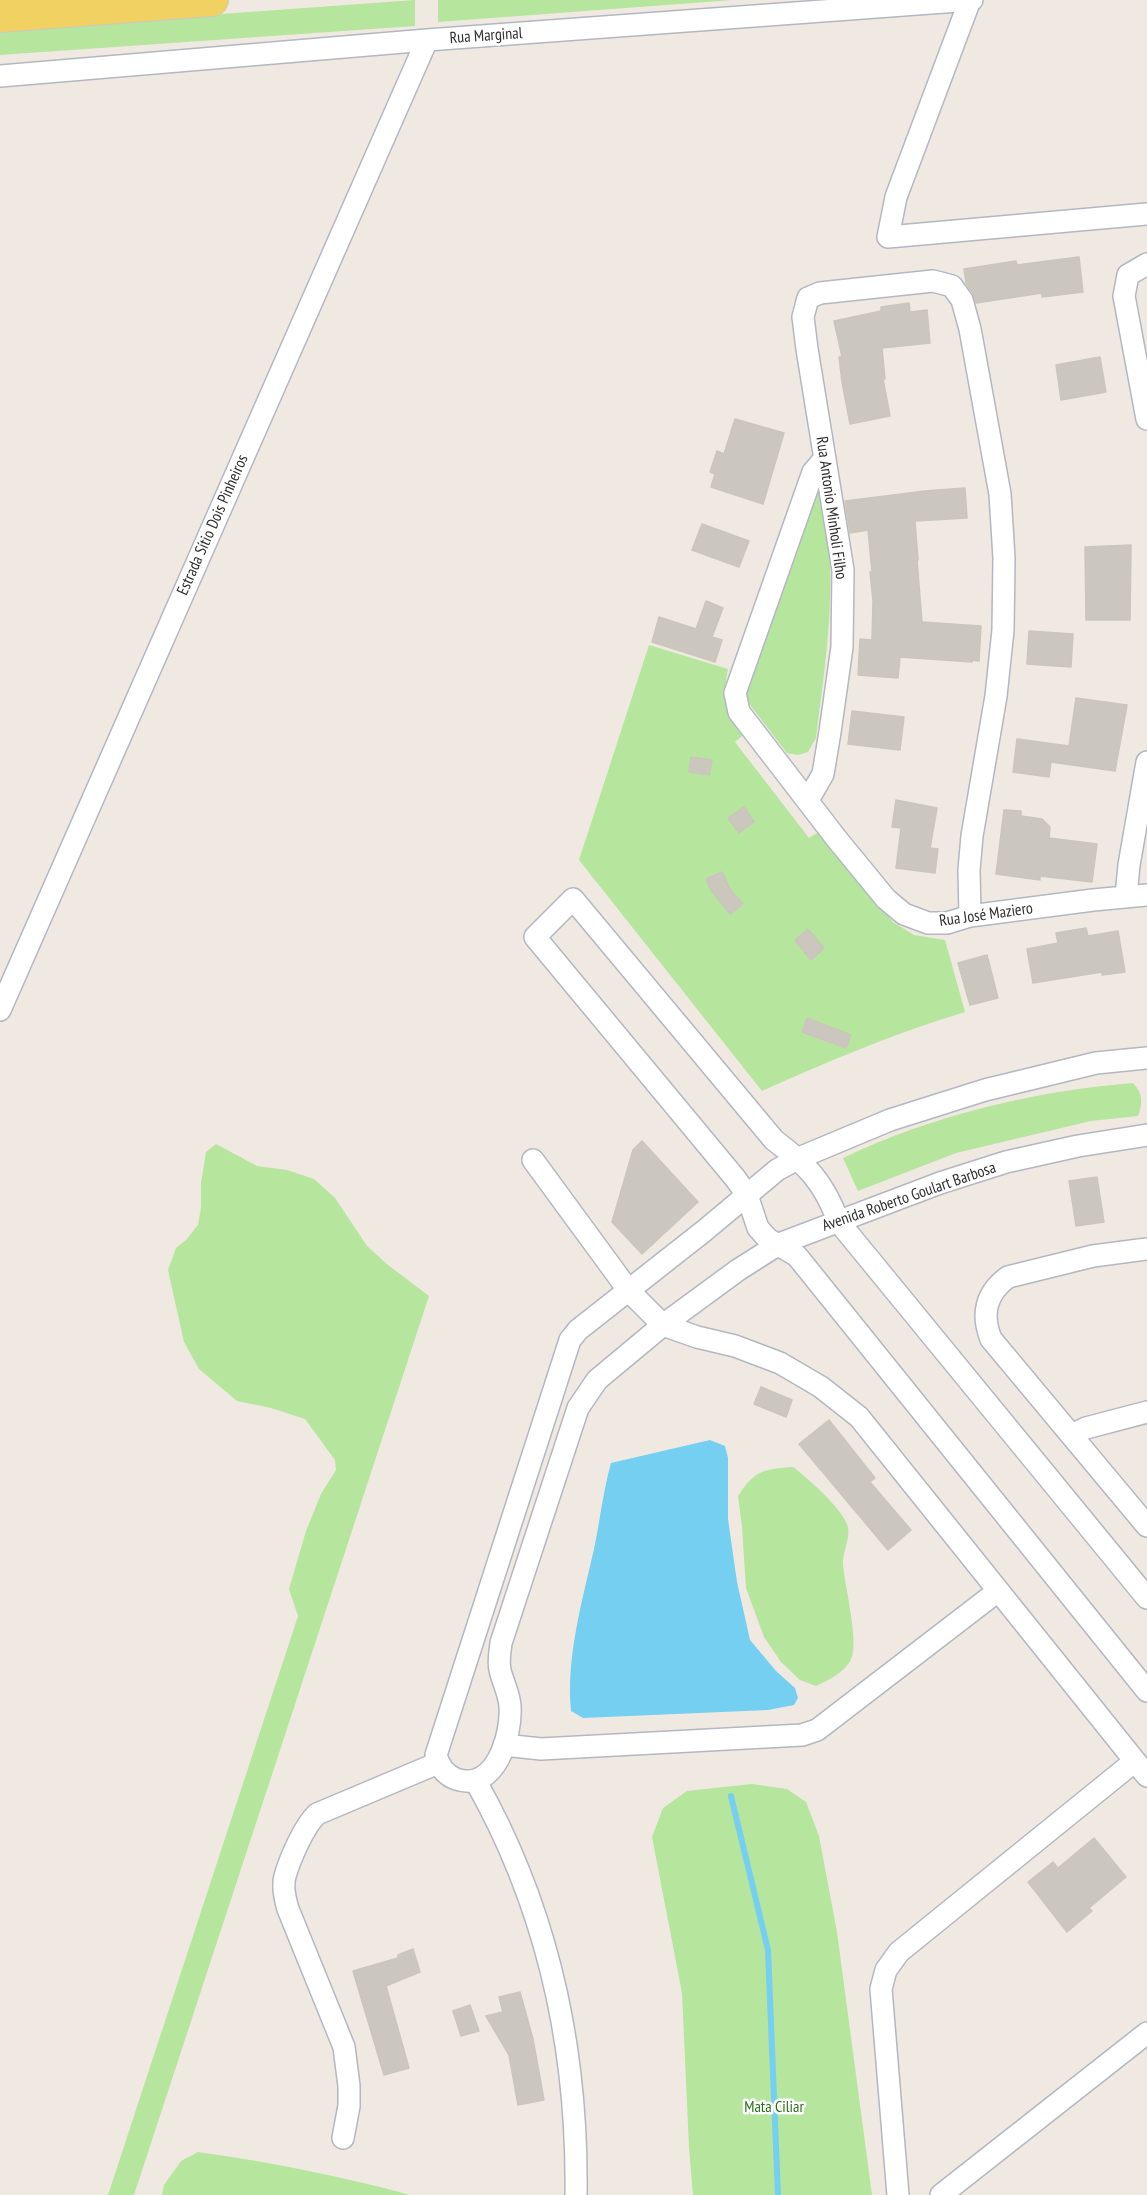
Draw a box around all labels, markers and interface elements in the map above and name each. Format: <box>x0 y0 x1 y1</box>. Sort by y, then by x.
street label: Rua Marginal <box>449 24 523 48</box>
street label: Rua Antonio Minholi Filho <box>811 435 851 581</box>
street label: Estrada Sítio Dois Pinheiros <box>173 452 253 598</box>
street label: Rua José Maziero <box>938 899 1034 931</box>
street label: Avenida Roberto Goulart Barbosa <box>820 1158 998 1236</box>
park label: Mata Ciliar <box>744 2097 804 2117</box>

